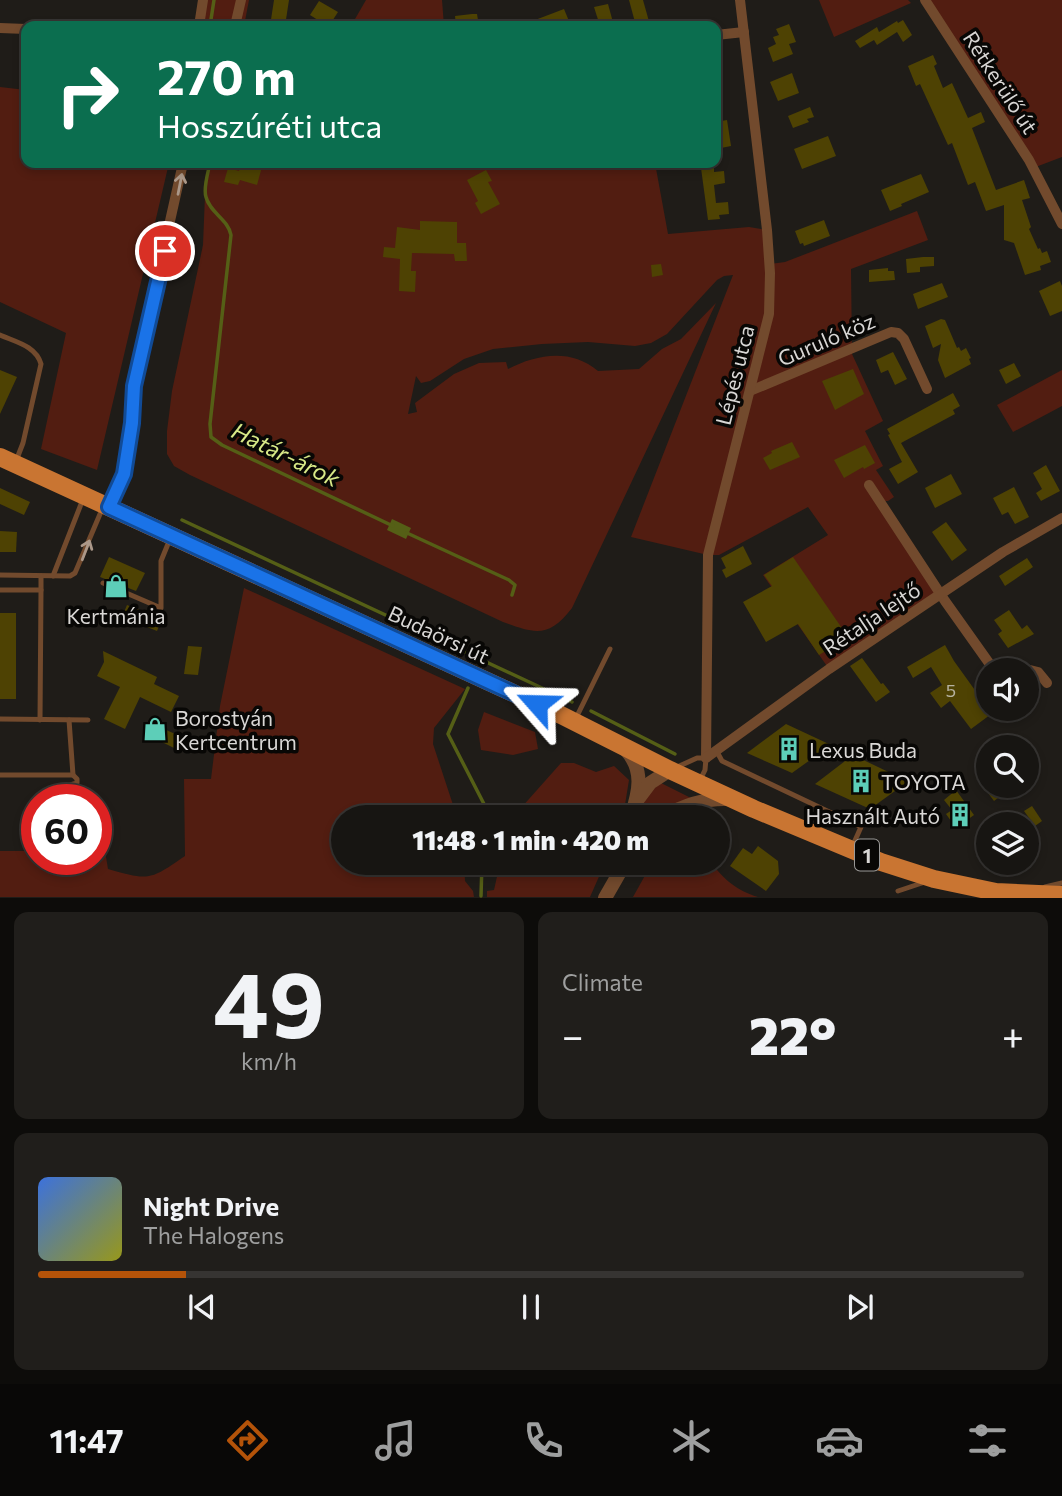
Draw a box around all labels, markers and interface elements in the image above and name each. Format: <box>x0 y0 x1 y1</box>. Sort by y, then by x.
street label: Rétkerülő út <box>959 26 1043 138</box>
text: 270 m <box>157 45 296 105</box>
icon: right <box>42 49 133 140</box>
text: Hosszúréti utca <box>157 105 382 145</box>
one-way arrow <box>173 173 187 196</box>
pin <box>135 221 195 281</box>
icon: arrive <box>146 232 184 270</box>
street label: Guruló köz <box>774 307 878 371</box>
street label: Lépés utca <box>710 323 758 427</box>
water label: Határ-árok <box>228 416 345 492</box>
one-way arrow <box>81 540 93 561</box>
shop icon: Kertmánia <box>102 572 130 600</box>
street label: Rétalja lejtő <box>817 576 925 660</box>
street label: Budaörsi út <box>385 600 493 668</box>
place label: Kertmánia <box>66 603 166 628</box>
map controls <box>976 658 1039 875</box>
button: sound <box>976 658 1039 721</box>
position arrow <box>500 667 574 741</box>
house number: 5 <box>946 679 956 701</box>
place label: Borostyán Kertcentrum <box>175 705 297 754</box>
shop icon: Borostyán Kertcentrum <box>141 715 169 743</box>
building icon: Lexus Buda <box>775 735 803 763</box>
button: search <box>976 735 1039 798</box>
place label: Lexus Buda <box>809 737 917 762</box>
building icon: TOYOTA <box>847 767 875 795</box>
place label: TOYOTA <box>881 769 966 794</box>
speed limit sign: 60 <box>21 784 112 875</box>
building icon: Használt Autó <box>946 801 974 829</box>
place label: Használt Autó <box>805 803 940 828</box>
button: layers <box>976 812 1039 875</box>
text: 11:48 · 1 min · 420 m <box>412 824 649 855</box>
road number: 1 <box>855 840 879 870</box>
text: 49 <box>213 945 325 1057</box>
text: Climate <box>562 968 643 996</box>
text: 22° <box>749 1002 836 1066</box>
text: − <box>562 1011 584 1058</box>
text: + <box>1002 1011 1024 1058</box>
text: km/h <box>241 1047 297 1075</box>
text: Night Drive <box>143 1190 279 1221</box>
text: The Halogens <box>143 1221 284 1249</box>
icon: previous <box>183 1288 221 1326</box>
icon: pause <box>512 1288 550 1326</box>
icon: next <box>841 1288 879 1326</box>
icon: directions <box>223 1416 272 1465</box>
icon: music <box>371 1416 420 1465</box>
icon: phone <box>519 1416 568 1465</box>
icon: climate <box>667 1416 716 1465</box>
icon: car <box>815 1416 864 1465</box>
icon: filters <box>963 1416 1012 1465</box>
text: 11:47 <box>50 1420 124 1460</box>

